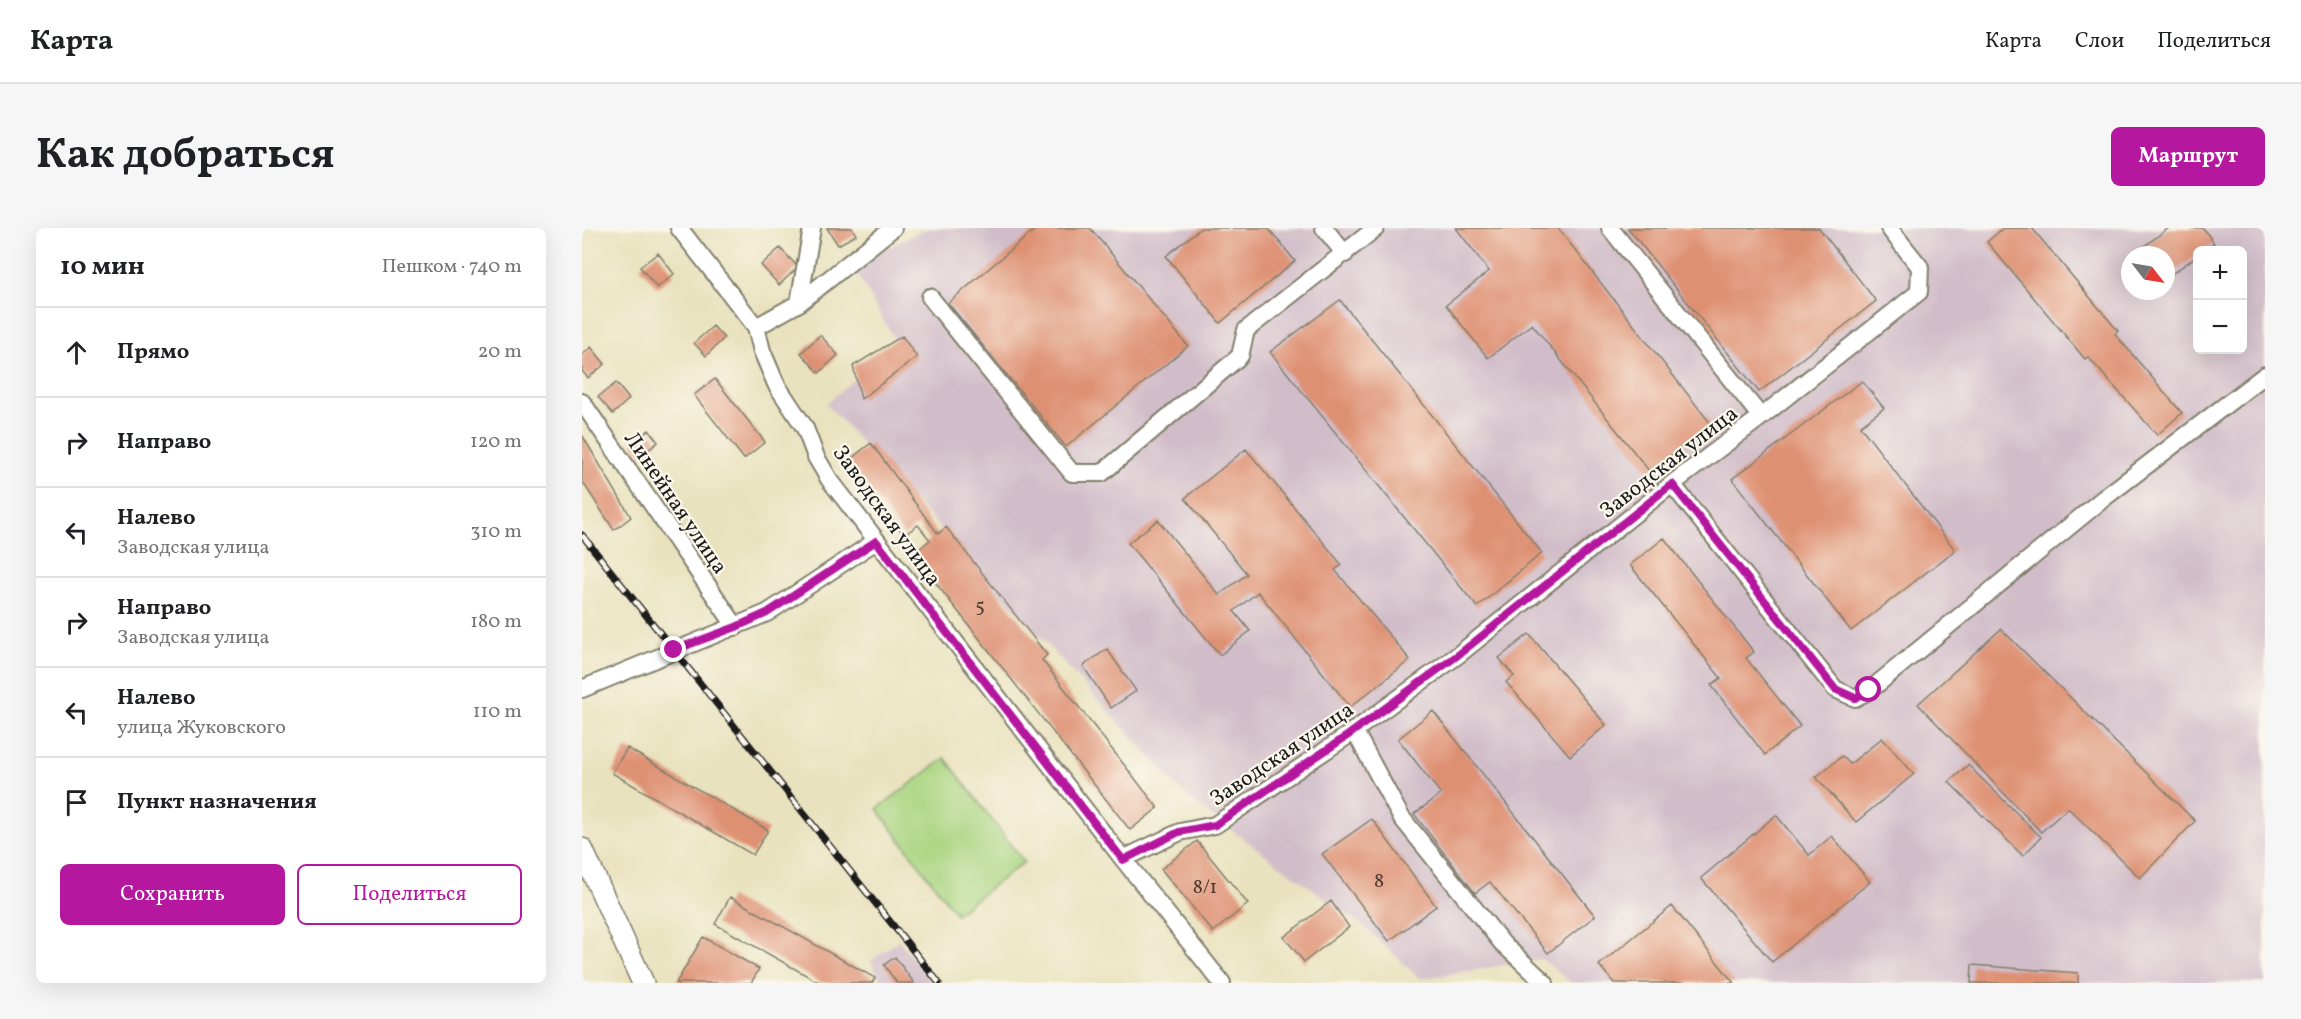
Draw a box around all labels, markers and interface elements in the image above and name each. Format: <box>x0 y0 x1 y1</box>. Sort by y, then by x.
text: Карта <box>30 22 113 61</box>
text: Карта <box>1985 27 2042 56</box>
text: Слои <box>2075 27 2124 56</box>
text: Поделиться <box>2157 27 2271 56</box>
text: Как добраться <box>36 127 335 186</box>
button: Маршрут <box>2111 127 2265 186</box>
north arrow <box>2121 246 2175 300</box>
map controls <box>2193 246 2247 354</box>
button: + <box>2193 246 2247 300</box>
text: 10 мин <box>60 249 145 285</box>
text: Пешком · 740 m <box>382 253 522 281</box>
button: − <box>2193 300 2247 354</box>
icon: ahead <box>60 336 93 369</box>
text: Прямо <box>117 337 189 368</box>
text: 20 m <box>478 338 522 366</box>
street label: Заводская улица <box>1594 399 1745 527</box>
icon: right <box>60 426 93 459</box>
street label: Линейная улица <box>616 426 734 581</box>
text: Направо <box>117 427 211 458</box>
text: 120 m <box>470 428 522 456</box>
street label: Заводская улица <box>824 439 948 593</box>
text: Налево <box>117 503 196 534</box>
icon: left <box>60 516 93 549</box>
text: 310 m <box>470 518 522 546</box>
text: Заводская улица <box>117 534 270 562</box>
text: Направо <box>117 593 211 624</box>
house number: 5 <box>975 593 985 621</box>
icon: right <box>60 606 93 639</box>
text: 180 m <box>470 608 522 636</box>
text: Заводская улица <box>117 624 270 652</box>
route end <box>660 636 686 662</box>
route start <box>1855 676 1881 702</box>
text: Налево <box>117 683 196 714</box>
street label: Заводская улица <box>1204 695 1361 815</box>
icon: left <box>60 696 93 729</box>
text: 110 m <box>473 698 522 726</box>
text: улица Жуковского <box>117 714 286 742</box>
icon: arrive <box>60 786 93 819</box>
text: Пункт назначения <box>117 787 317 818</box>
button: Сохранить <box>60 864 285 925</box>
button: Поделиться <box>297 864 522 925</box>
house number: 8 <box>1374 868 1384 896</box>
house number: 8/1 <box>1193 874 1217 902</box>

